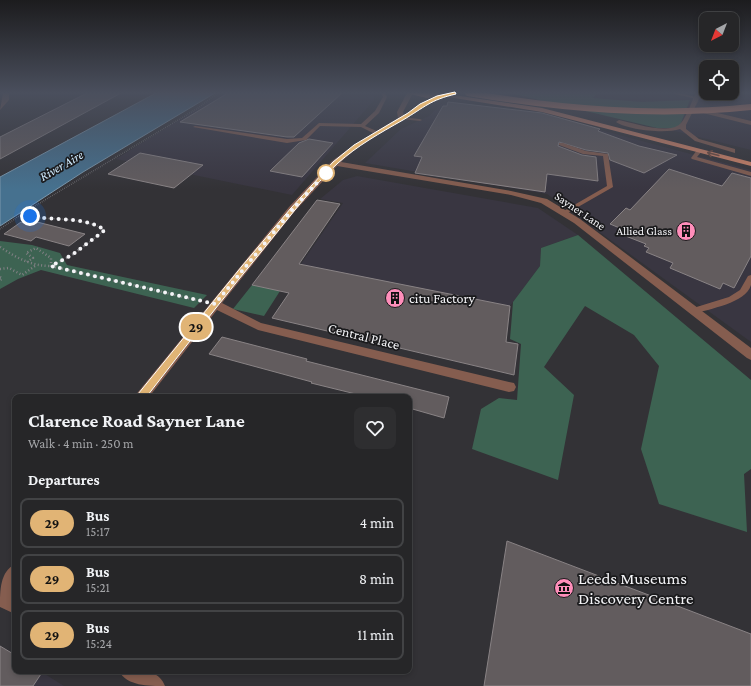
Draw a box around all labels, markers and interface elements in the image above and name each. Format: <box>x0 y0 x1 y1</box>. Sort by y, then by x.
north arrow <box>699 12 739 52</box>
map controls <box>699 12 739 100</box>
button: locate <box>699 60 739 100</box>
water label: River Aire <box>37 147 86 184</box>
one-way arrow <box>707 150 720 158</box>
unlabelled marker <box>317 164 335 182</box>
street label: Sayner Lane <box>552 189 608 233</box>
your location <box>20 206 40 226</box>
building icon: Allied Glass <box>675 220 697 242</box>
place label: Allied Glass <box>616 224 672 238</box>
building icon: citu Factory <box>384 287 406 309</box>
place label: citu Factory <box>409 290 476 306</box>
line badge: 29 <box>178 314 214 340</box>
text: 29 <box>189 319 203 335</box>
street label: Central Place <box>327 319 401 353</box>
button: heart <box>354 407 396 449</box>
text: Clarence Road Sayner Lane <box>28 410 245 431</box>
text: Walk · 4 min · 250 m <box>28 436 133 451</box>
text: Departures <box>28 472 100 488</box>
text: Bus <box>86 508 109 524</box>
text: 29 <box>45 515 59 531</box>
text: 4 min <box>359 515 394 531</box>
text: 15:17 <box>86 524 110 539</box>
text: Bus <box>86 564 109 580</box>
place label: Leeds Museums Discovery Centre <box>578 569 693 608</box>
text: 29 <box>45 571 59 587</box>
text: 8 min <box>359 571 394 587</box>
museum icon: Leeds Museums Discovery Centre <box>553 577 575 599</box>
text: 15:21 <box>86 580 110 595</box>
text: Bus <box>86 620 109 636</box>
text: 29 <box>45 627 59 643</box>
text: 11 min <box>357 627 394 643</box>
text: 15:24 <box>86 636 112 651</box>

